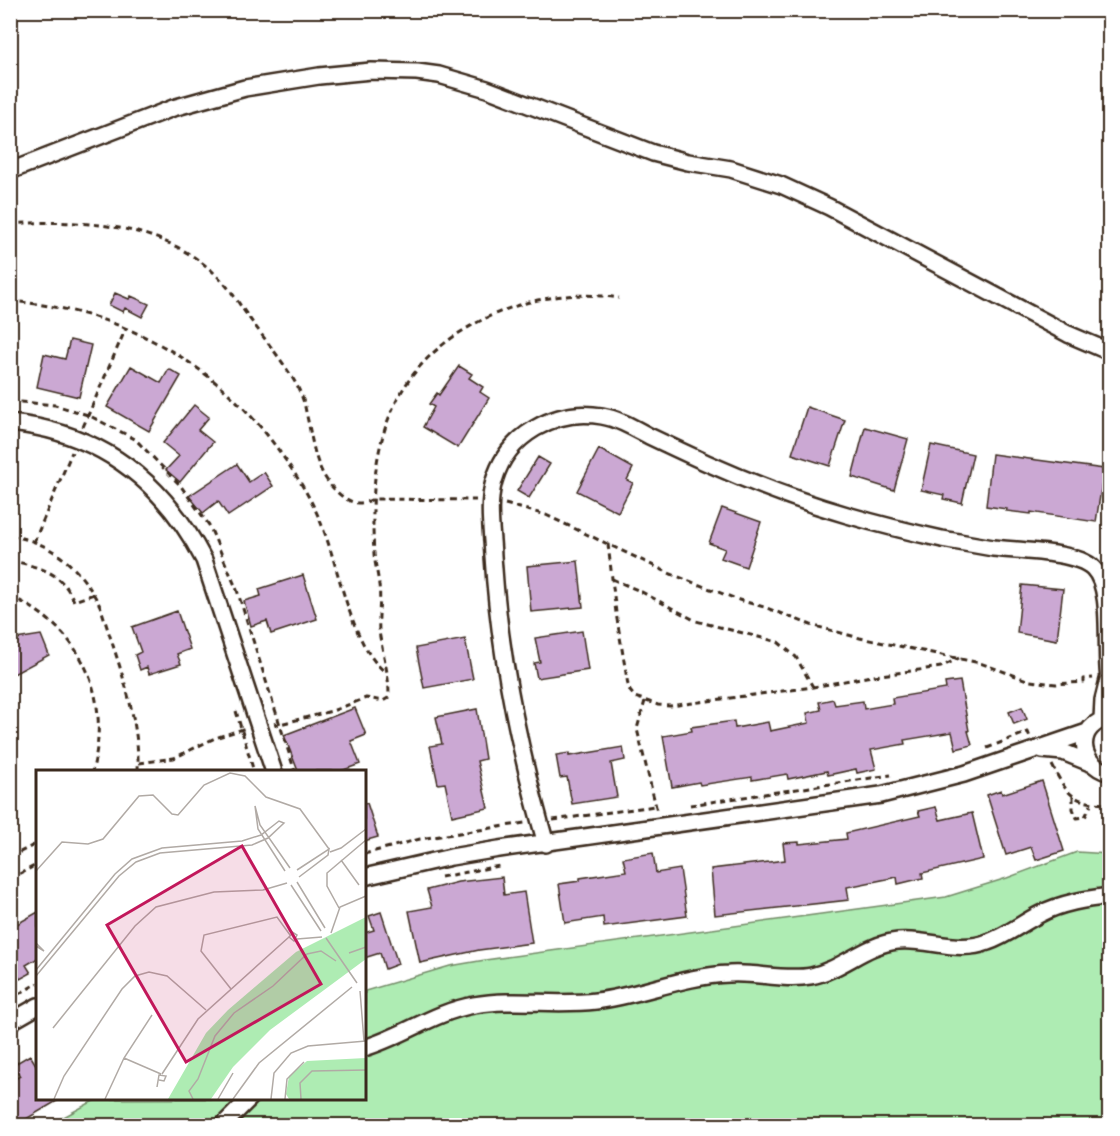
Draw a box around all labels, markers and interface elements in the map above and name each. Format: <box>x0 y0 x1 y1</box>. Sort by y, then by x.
inset map <box>36 770 366 1100</box>

